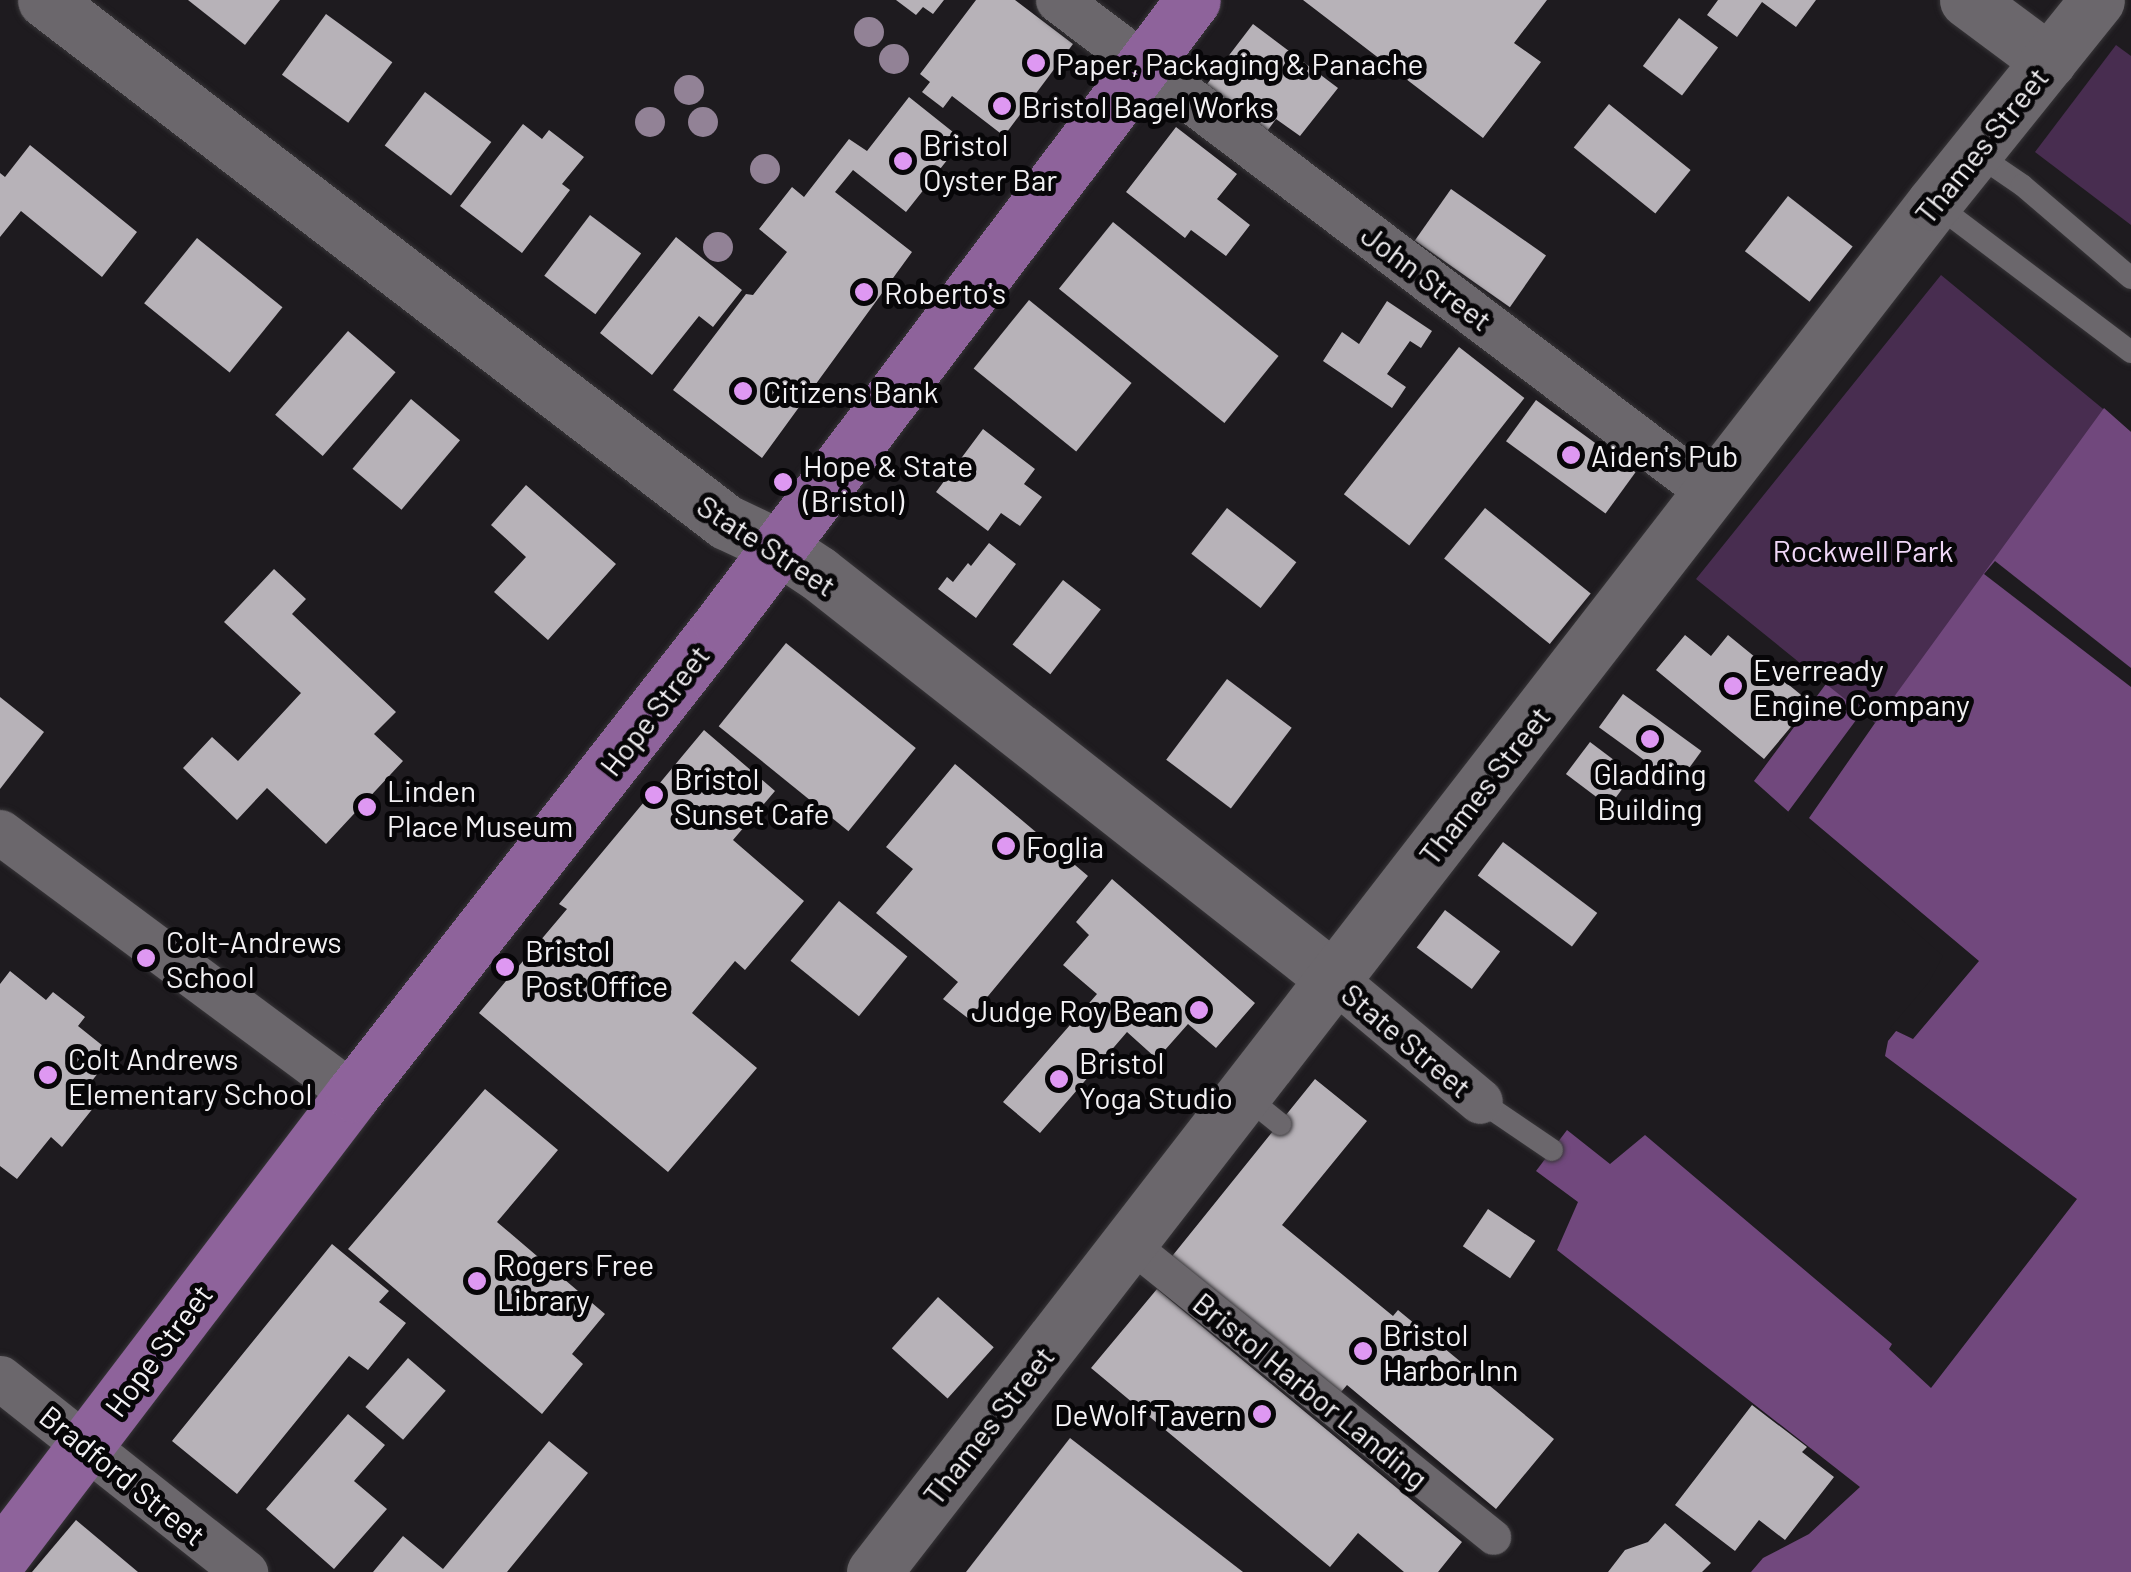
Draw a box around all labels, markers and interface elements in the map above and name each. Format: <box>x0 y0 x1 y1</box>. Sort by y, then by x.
place label: Paper, Packaging & Panache <box>1056 45 1424 81</box>
marker: Paper, Packaging & Panache <box>1025 52 1047 74</box>
street label: Thames Street <box>1907 59 2055 231</box>
place label: Bristol Bagel Works <box>1022 88 1274 124</box>
marker: Bristol Bagel Works <box>991 95 1013 117</box>
place label: Bristol Oyster Bar <box>923 126 1057 196</box>
marker: Bristol Oyster Bar <box>892 150 914 172</box>
street label: John Street <box>1355 216 1499 338</box>
place label: Roberto's <box>884 274 1006 310</box>
marker: Roberto's <box>853 281 875 303</box>
place label: Citizens Bank <box>763 373 938 409</box>
marker: Citizens Bank <box>732 380 754 402</box>
place label: Aiden's Pub <box>1591 437 1738 473</box>
marker: Aiden's Pub <box>1560 444 1582 466</box>
place label: Hope & State (Bristol) <box>803 447 973 518</box>
marker: Hope & State (Bristol) <box>772 471 794 493</box>
street label: State Street <box>691 487 843 603</box>
park label: Rockwell Park <box>1772 532 1954 568</box>
street label: Hope Street <box>592 637 716 783</box>
place label: Everready Engine Company <box>1753 651 1970 722</box>
marker: Everready Engine Company <box>1722 675 1744 697</box>
street label: Thames Street <box>1411 699 1557 871</box>
marker: Gladding Building <box>1639 728 1661 750</box>
place label: Gladding Building <box>1593 755 1707 826</box>
place label: Bristol Sunset Cafe <box>674 760 829 830</box>
place label: Linden Place Museum <box>387 772 573 842</box>
marker: Bristol Sunset Cafe <box>643 784 665 806</box>
marker: Linden Place Museum <box>356 796 378 818</box>
place label: Foglia <box>1026 828 1104 864</box>
marker: Foglia <box>995 835 1017 857</box>
place label: Colt-Andrews School <box>166 923 342 994</box>
place label: Bristol Post Office <box>525 932 668 1002</box>
marker: Colt-Andrews School <box>135 947 157 969</box>
marker: Bristol Post Office <box>494 956 516 978</box>
street label: State Street <box>1335 975 1479 1105</box>
place label: Judge Roy Bean <box>971 992 1179 1028</box>
marker: Judge Roy Bean <box>1188 999 1210 1021</box>
place label: Colt Andrews Elementary School <box>68 1040 312 1110</box>
place label: Bristol Yoga Studio <box>1079 1044 1233 1114</box>
marker: Colt Andrews Elementary School <box>37 1064 59 1086</box>
marker: Bristol Yoga Studio <box>1048 1068 1070 1090</box>
place label: Rogers Free Library <box>497 1246 654 1316</box>
marker: Rogers Free Library <box>466 1270 488 1292</box>
street label: Hope Street <box>97 1277 219 1423</box>
street label: Bristol Harbor Landing <box>1186 1284 1436 1496</box>
place label: Bristol Harbor Inn <box>1383 1316 1518 1386</box>
street label: Thames Street <box>915 1339 1061 1511</box>
marker: Bristol Harbor Inn <box>1352 1340 1374 1362</box>
place label: DeWolf Tavern <box>1054 1396 1242 1432</box>
street label: Bradford Street <box>33 1397 213 1553</box>
marker: DeWolf Tavern <box>1251 1403 1273 1425</box>

